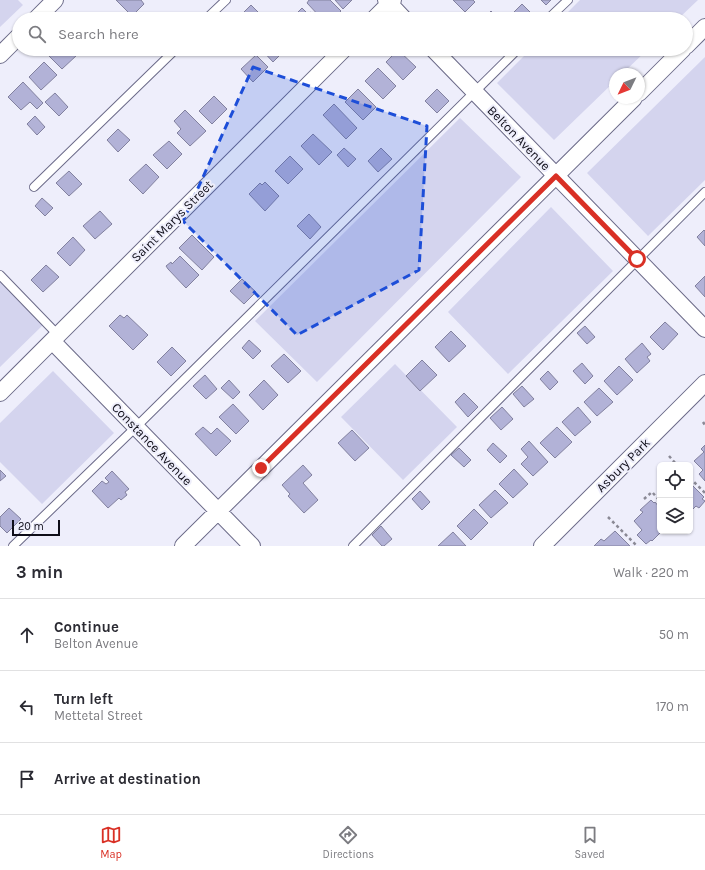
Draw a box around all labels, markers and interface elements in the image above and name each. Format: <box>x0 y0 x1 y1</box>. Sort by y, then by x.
search box <box>12 12 693 56</box>
icon: search <box>26 23 48 45</box>
text: Search here <box>58 25 139 43</box>
north arrow <box>609 68 645 104</box>
street label: Belton Avenue <box>484 103 554 174</box>
street label: Saint Marys Street <box>128 177 216 265</box>
route start <box>628 250 646 268</box>
street label: Constance Avenue <box>109 400 195 489</box>
street label: Asbury Park <box>593 435 653 495</box>
route end <box>252 459 270 477</box>
map controls <box>657 462 693 534</box>
button: locate <box>657 462 693 498</box>
button: layers <box>657 498 693 534</box>
scale bar <box>12 518 60 537</box>
text: 20 m <box>18 520 44 533</box>
text: 3 min <box>16 562 63 582</box>
text: Walk · 220 m <box>613 565 689 580</box>
text: Continue <box>54 618 119 636</box>
icon: ahead <box>16 624 38 646</box>
text: 50 m <box>659 627 689 642</box>
text: Belton Avenue <box>54 636 138 651</box>
text: Turn left <box>54 690 113 708</box>
icon: left <box>16 696 38 718</box>
text: 170 m <box>656 699 689 714</box>
text: Mettetal Street <box>54 708 143 723</box>
icon: arrive <box>16 768 38 790</box>
text: Arrive at destination <box>54 770 201 788</box>
tab: Map <box>100 824 122 861</box>
tab: Directions <box>322 824 374 861</box>
tab: Saved <box>574 824 605 861</box>

